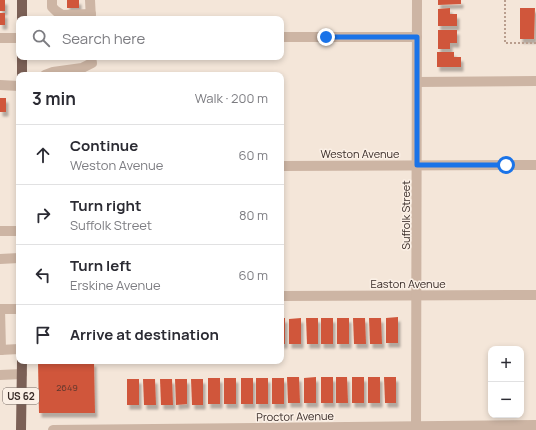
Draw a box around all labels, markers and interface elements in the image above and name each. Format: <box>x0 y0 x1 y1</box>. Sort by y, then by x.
search box <box>16 16 284 60</box>
icon: search <box>30 27 52 49</box>
text: Search here <box>62 28 145 49</box>
route end <box>317 28 335 46</box>
text: 3 min <box>32 87 76 110</box>
text: Walk · 200 m <box>195 89 268 107</box>
text: Continue <box>70 135 138 156</box>
icon: ahead <box>32 144 54 166</box>
text: 60 m <box>238 146 268 164</box>
street label: Weston Avenue <box>321 146 400 161</box>
text: Weston Avenue <box>70 156 163 174</box>
route start <box>497 156 515 174</box>
street label: Suffolk Street <box>398 180 413 250</box>
text: Turn right <box>70 195 141 216</box>
icon: right <box>32 204 54 226</box>
text: 80 m <box>239 206 268 224</box>
text: Suffolk Street <box>70 216 152 234</box>
text: Turn left <box>70 255 132 276</box>
icon: left <box>32 264 54 286</box>
text: 60 m <box>238 266 268 284</box>
text: Erskine Avenue <box>70 276 161 294</box>
street label: Easton Avenue <box>370 276 446 291</box>
icon: arrive <box>32 324 54 346</box>
text: Arrive at destination <box>70 324 219 345</box>
map controls <box>488 346 524 418</box>
button: + <box>488 346 524 382</box>
house number: 2649 <box>56 381 78 394</box>
button: − <box>488 382 524 418</box>
road number: US 62 <box>3 388 39 404</box>
street label: Proctor Avenue <box>256 408 334 424</box>

